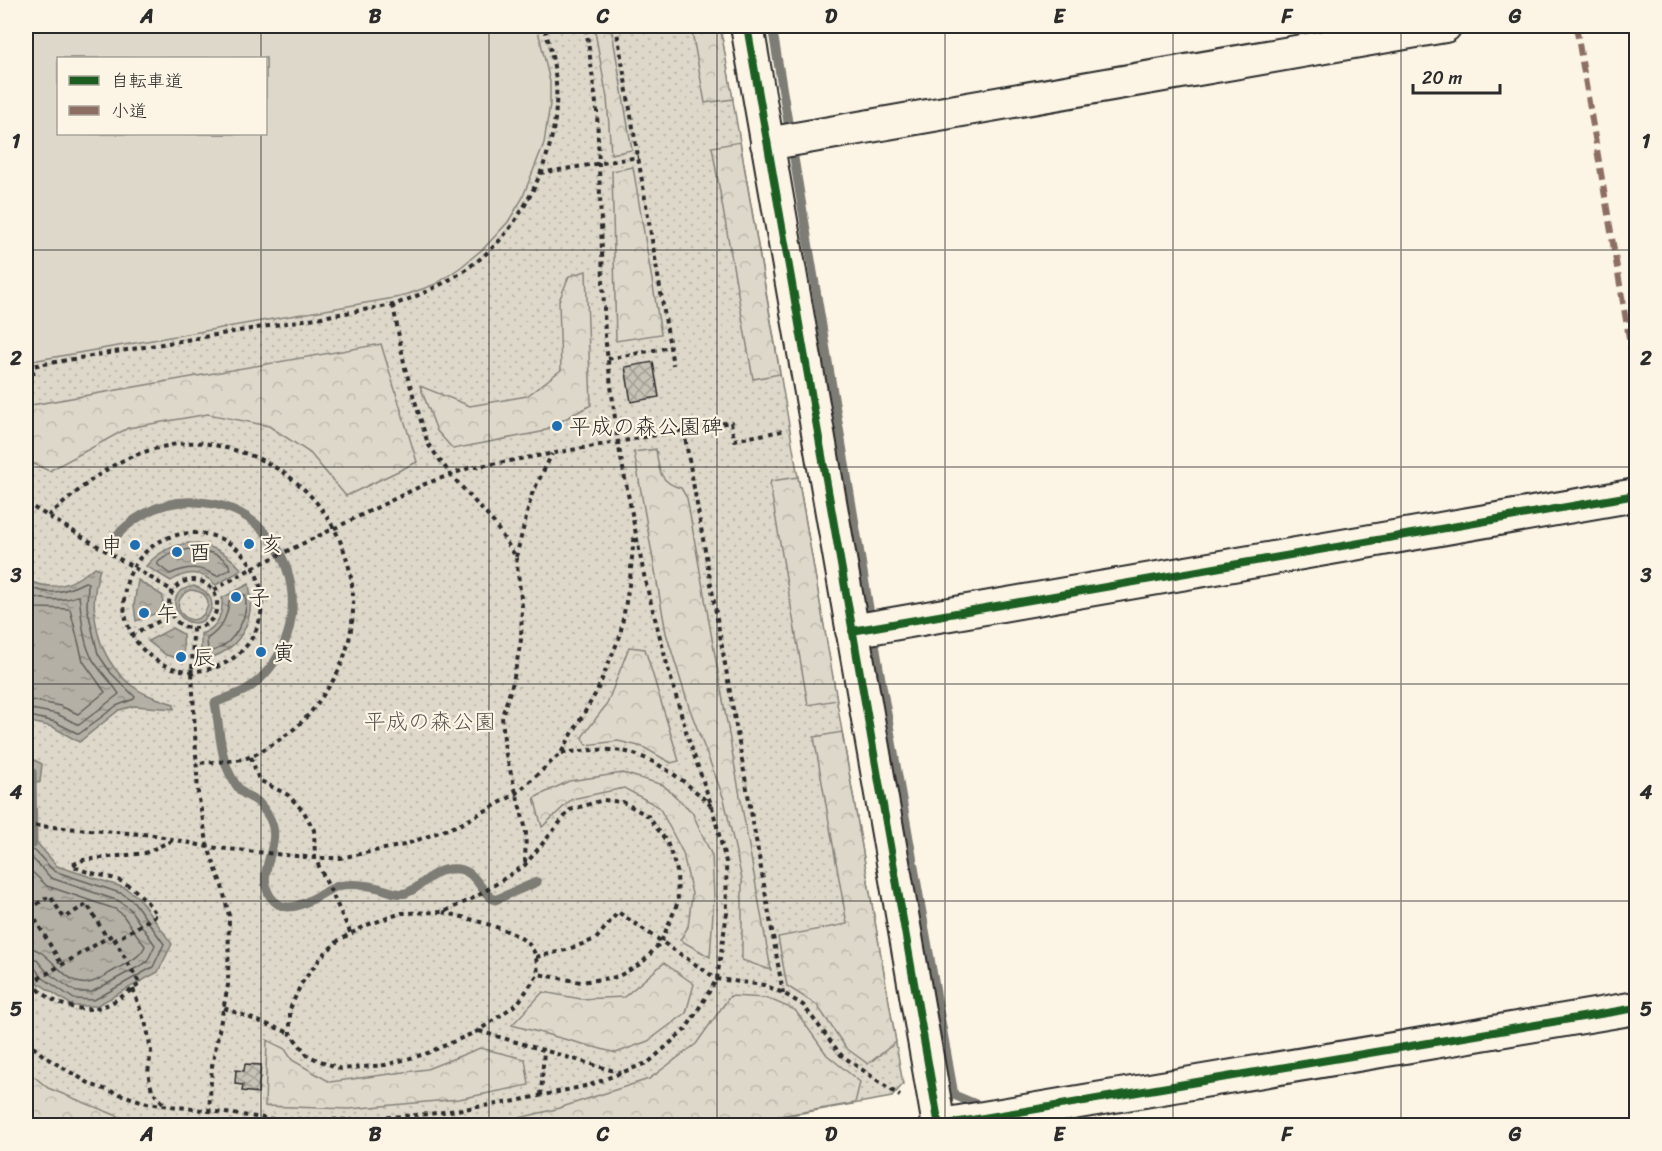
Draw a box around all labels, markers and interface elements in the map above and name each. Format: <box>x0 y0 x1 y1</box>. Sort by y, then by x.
text: A <box>139 0 154 34</box>
text: B <box>369 0 382 34</box>
text: C <box>596 0 610 34</box>
text: D <box>825 0 838 34</box>
text: E <box>1053 0 1066 34</box>
text: F <box>1281 0 1294 34</box>
text: G <box>1508 0 1522 34</box>
legend <box>57 57 267 135</box>
scale bar <box>1413 57 1500 95</box>
text: 20 m <box>1422 62 1462 94</box>
text: 自転車道 <box>111 65 183 97</box>
text: 小道 <box>111 95 147 127</box>
text: 1 <box>12 124 21 159</box>
text: 1 <box>1642 124 1651 159</box>
text: 2 <box>9 341 22 376</box>
text: 2 <box>1639 341 1652 376</box>
place label: 平成の森公園碑 <box>569 407 723 446</box>
marker: 平成の森公園碑 <box>550 419 564 433</box>
place label: 亥 <box>261 525 283 564</box>
place label: 申 <box>101 526 123 565</box>
place label: 酉 <box>189 533 211 572</box>
marker: 亥 <box>242 537 256 551</box>
marker: 申 <box>128 538 142 552</box>
marker: 酉 <box>170 545 184 559</box>
text: 3 <box>10 558 22 593</box>
text: 3 <box>1640 558 1652 593</box>
place label: 子 <box>248 578 270 617</box>
marker: 子 <box>229 590 243 604</box>
place label: 午 <box>156 594 178 633</box>
marker: 午 <box>137 606 151 620</box>
place label: 寅 <box>273 633 295 672</box>
place label: 辰 <box>193 638 215 677</box>
marker: 寅 <box>254 645 268 659</box>
marker: 辰 <box>174 650 188 664</box>
park label: 平成の森公園 <box>364 702 496 741</box>
text: 4 <box>9 775 23 810</box>
text: 4 <box>1639 775 1653 810</box>
text: 5 <box>10 992 22 1027</box>
text: 5 <box>1640 992 1652 1027</box>
text: A <box>139 1117 154 1151</box>
text: B <box>369 1117 382 1151</box>
text: C <box>596 1117 610 1151</box>
text: D <box>825 1117 838 1151</box>
text: E <box>1053 1117 1066 1151</box>
text: F <box>1281 1117 1294 1151</box>
text: G <box>1508 1117 1522 1151</box>

